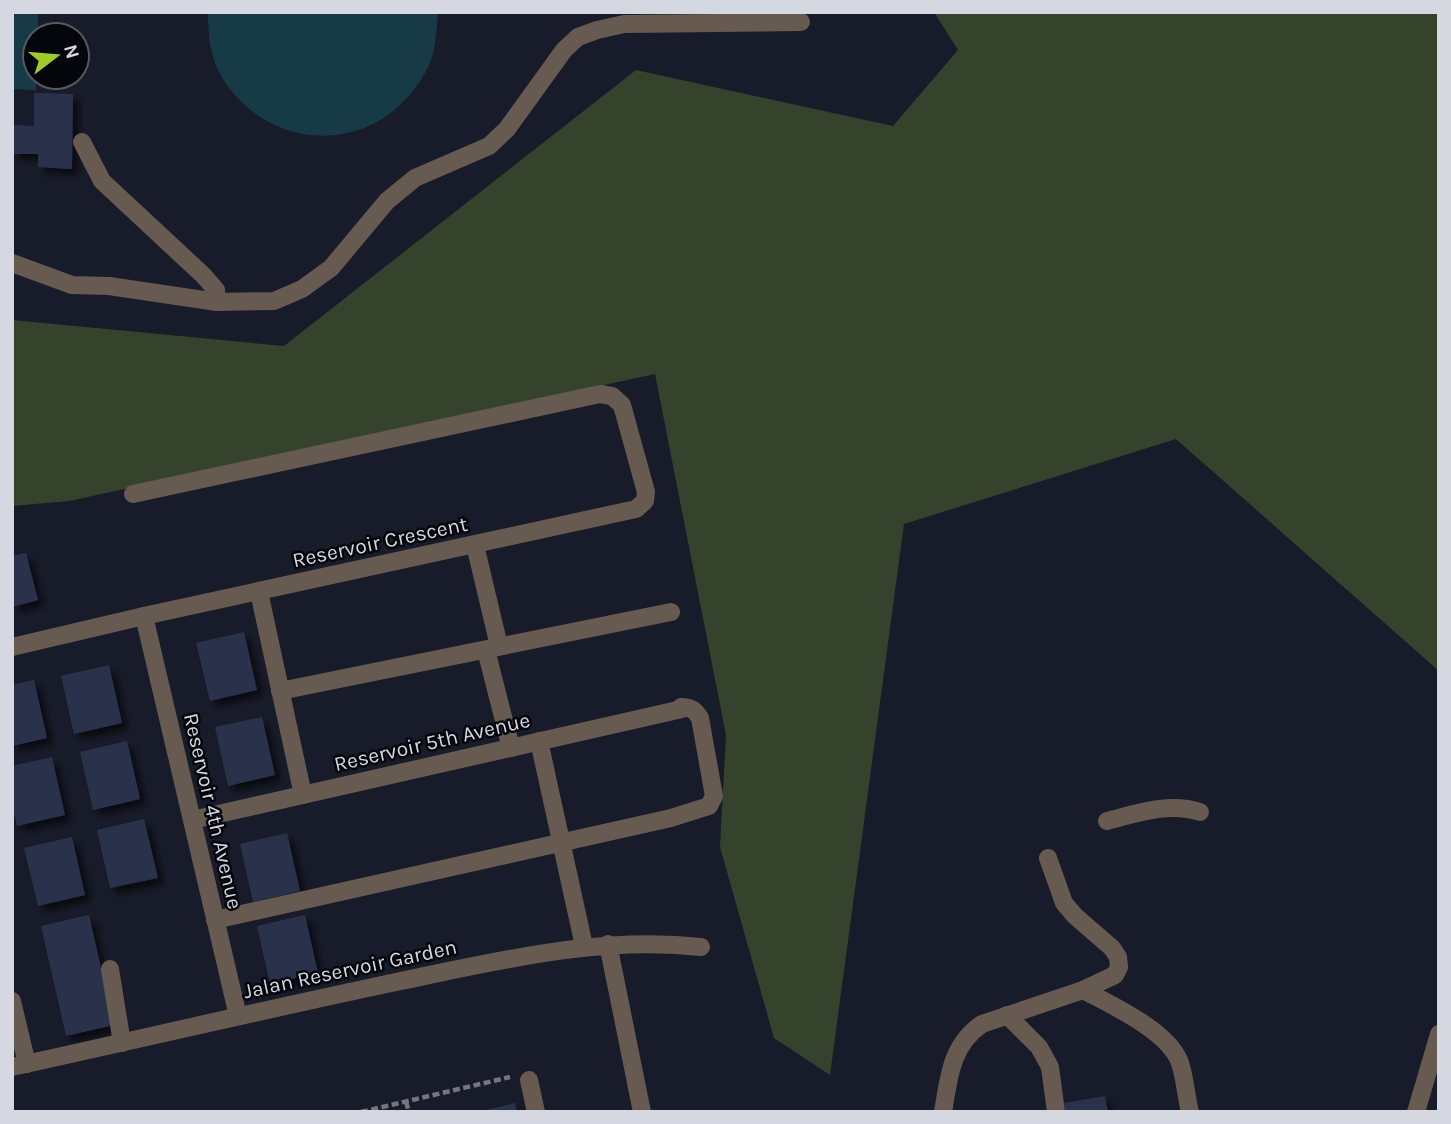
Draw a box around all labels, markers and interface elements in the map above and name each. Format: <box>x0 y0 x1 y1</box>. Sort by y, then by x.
north arrow <box>21 21 91 91</box>
text: N <box>59 42 84 61</box>
street label: Reservoir Crescent <box>290 512 470 572</box>
street label: Reservoir 5th Avenue <box>332 708 532 776</box>
street label: Reservoir 4th Avenue <box>179 711 247 911</box>
street label: Jalan Reservoir Garden <box>241 935 459 1003</box>

